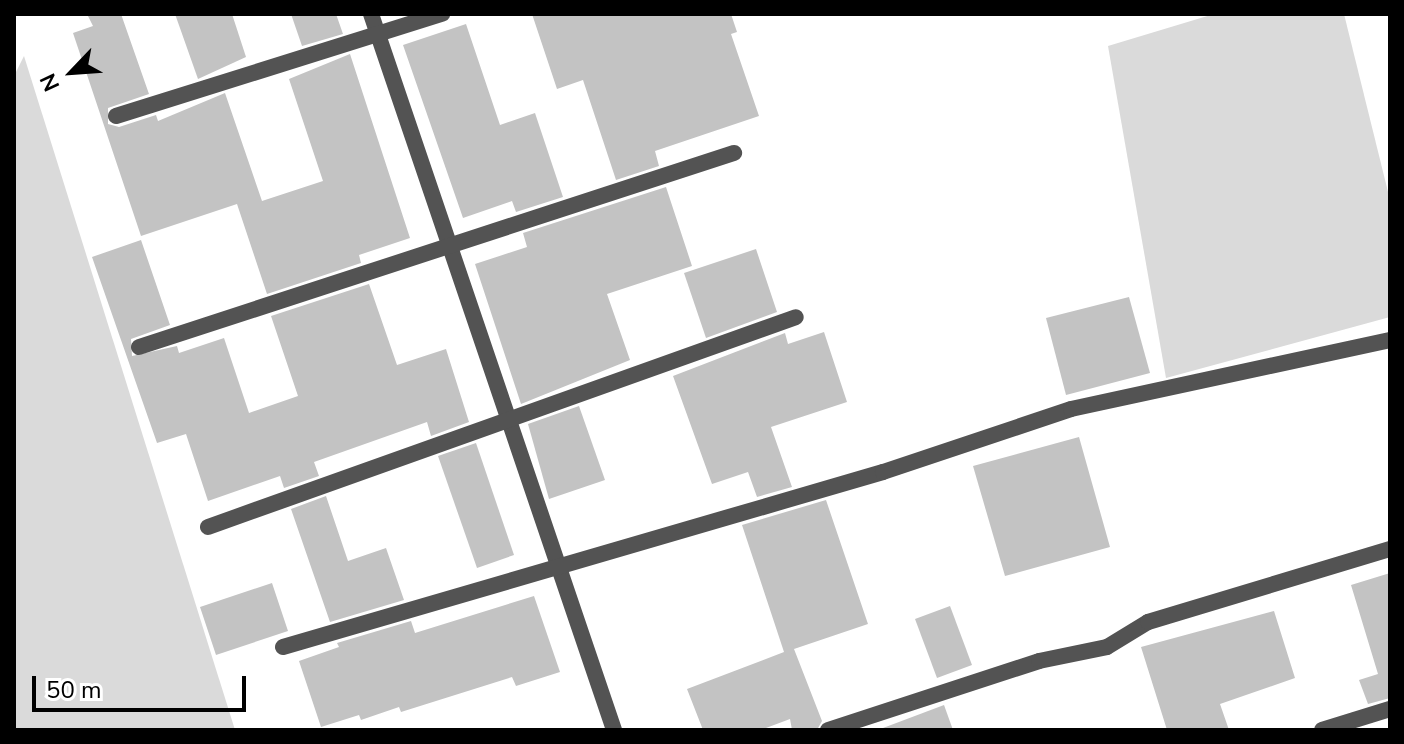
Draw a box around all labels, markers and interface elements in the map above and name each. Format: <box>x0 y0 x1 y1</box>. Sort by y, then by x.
north arrow <box>32 32 112 112</box>
text: N <box>33 68 67 96</box>
scale bar <box>36 660 250 710</box>
text: 50 m <box>46 674 102 706</box>

